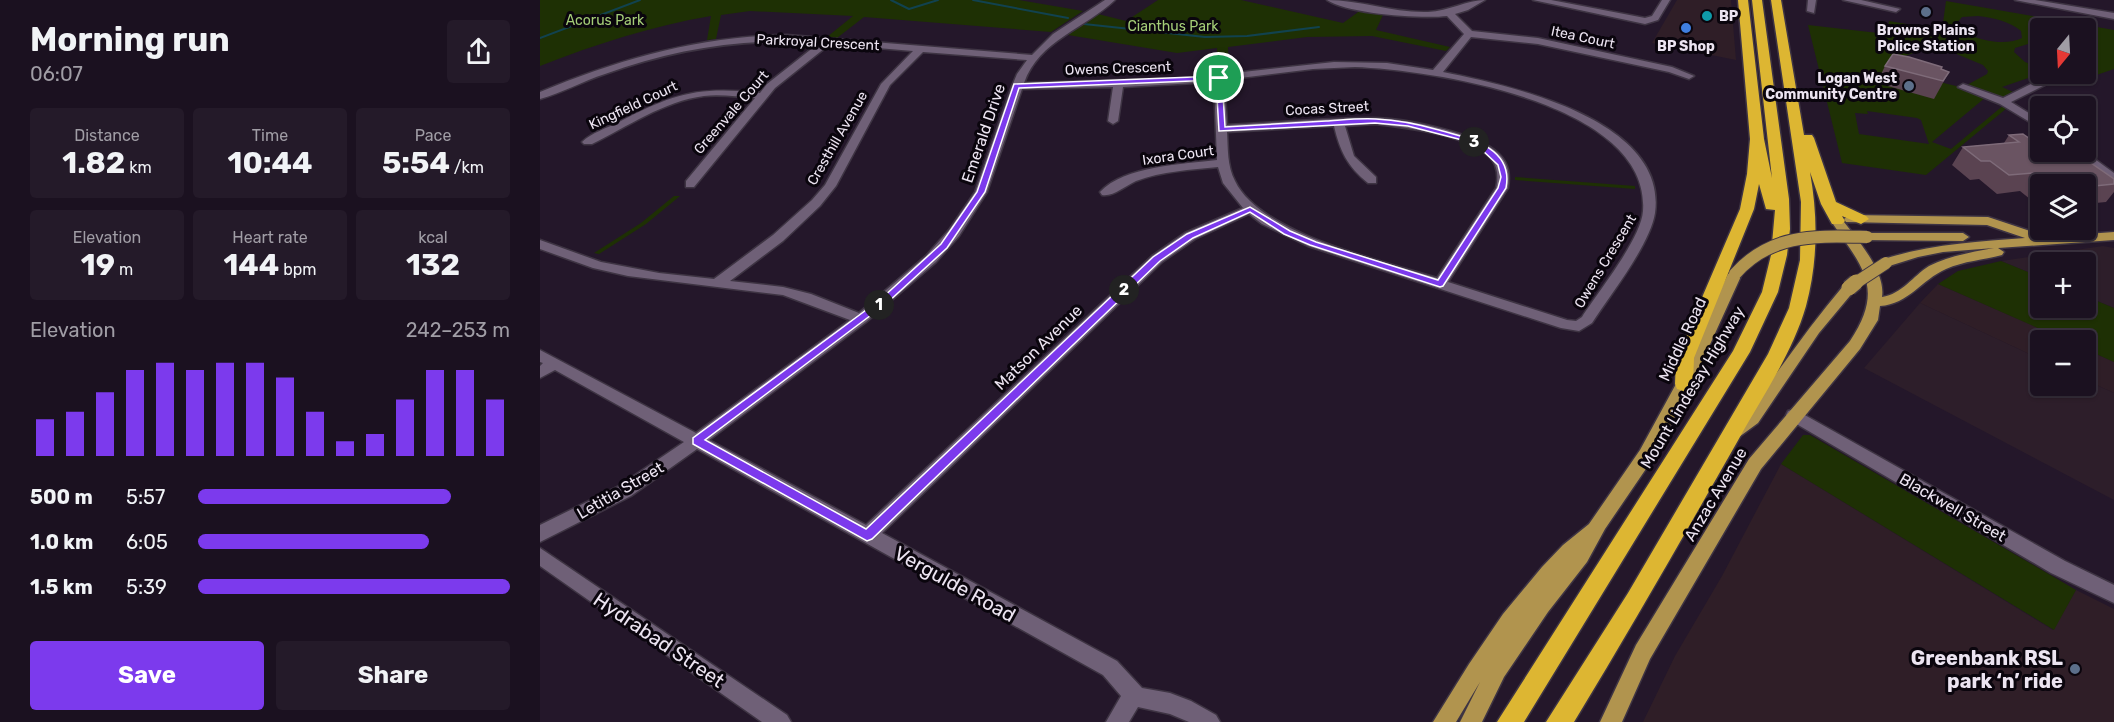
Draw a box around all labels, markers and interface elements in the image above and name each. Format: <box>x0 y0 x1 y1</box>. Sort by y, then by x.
marker: Browns Plains Police Station <box>1919 5 1933 19</box>
place label: BP <box>1719 8 1739 25</box>
marker: BP <box>1700 9 1714 23</box>
park label: Acorus Park <box>566 12 645 29</box>
park label: Cianthus Park <box>1128 18 1219 35</box>
north arrow <box>2030 18 2096 84</box>
map controls <box>2030 18 2096 396</box>
text: Morning run <box>30 20 230 59</box>
button: share <box>447 20 510 83</box>
marker: BP Shop <box>1679 21 1693 35</box>
street label: Itea Court <box>1549 22 1617 53</box>
place label: Browns Plains Police Station <box>1877 22 1975 55</box>
street label: Parkroyal Crescent <box>756 31 880 54</box>
place label: BP Shop <box>1657 38 1715 55</box>
pin <box>1193 52 1244 103</box>
street label: Owens Crescent <box>1065 58 1172 79</box>
icon: arrive <box>1202 61 1235 94</box>
text: 06:07 <box>30 62 83 86</box>
street label: Greenvale Court <box>690 67 773 158</box>
place label: Logan West Community Centre <box>1765 70 1897 103</box>
street label: Kingfield Court <box>586 77 681 133</box>
marker: Logan West Community Centre <box>1902 79 1916 93</box>
street label: Emerald Drive <box>958 81 1009 185</box>
street label: Cresthill Avenue <box>804 88 871 188</box>
button: locate <box>2030 96 2096 162</box>
street label: Cocas Street <box>1285 98 1370 119</box>
text: Distance <box>74 126 140 145</box>
text: Time <box>252 126 288 145</box>
text: Pace <box>415 126 451 145</box>
pin: 3 <box>1459 127 1489 157</box>
text: 3 <box>1469 132 1479 151</box>
street label: Ixora Court <box>1141 142 1215 169</box>
text: 1.82 <box>62 145 125 181</box>
text: 10:44 <box>227 145 313 181</box>
text: 5:54 <box>382 145 450 181</box>
text: km <box>125 158 152 177</box>
text: /km <box>450 158 484 177</box>
button: layers <box>2030 174 2096 240</box>
street label: Owens Crescent <box>1571 211 1640 311</box>
text: Elevation <box>73 228 141 247</box>
text: Heart rate <box>232 228 308 247</box>
text: kcal <box>418 228 448 247</box>
text: 19 <box>81 247 115 283</box>
text: 144 <box>223 247 279 283</box>
text: 132 <box>406 247 460 283</box>
button: + <box>2030 252 2096 318</box>
text: m <box>115 260 133 279</box>
text: bpm <box>279 260 317 279</box>
pin: 2 <box>1109 275 1139 305</box>
text: 2 <box>1119 280 1129 299</box>
pin: 1 <box>864 290 894 320</box>
street label: Middle Road <box>1655 294 1710 384</box>
text: 1 <box>875 295 883 314</box>
street label: Matson Avenue <box>991 301 1086 394</box>
street label: Mount Lindesay Highway <box>1636 302 1749 472</box>
text: Elevation <box>30 318 116 342</box>
text: 242–253 m <box>406 318 510 342</box>
button: − <box>2030 330 2096 396</box>
street label: Anzac Avenue <box>1680 444 1751 544</box>
street label: Letitia Street <box>573 458 667 523</box>
street label: Blackwell Street <box>1896 469 2009 546</box>
text: 500 m <box>30 485 93 509</box>
text: 5:57 <box>126 485 165 509</box>
text: 1.0 km <box>30 530 93 554</box>
text: 6:05 <box>126 530 168 554</box>
street label: Vergulde Road <box>890 541 1020 627</box>
text: 1.5 km <box>30 575 93 599</box>
text: 5:39 <box>126 575 167 599</box>
street label: Hydrabad Street <box>589 587 729 693</box>
button: Save <box>30 641 264 710</box>
button: Share <box>276 641 510 710</box>
place label: Greenbank RSL park ‘n’ ride <box>1911 646 2063 693</box>
marker: Greenbank RSL park ‘n’ ride <box>2068 662 2082 676</box>

